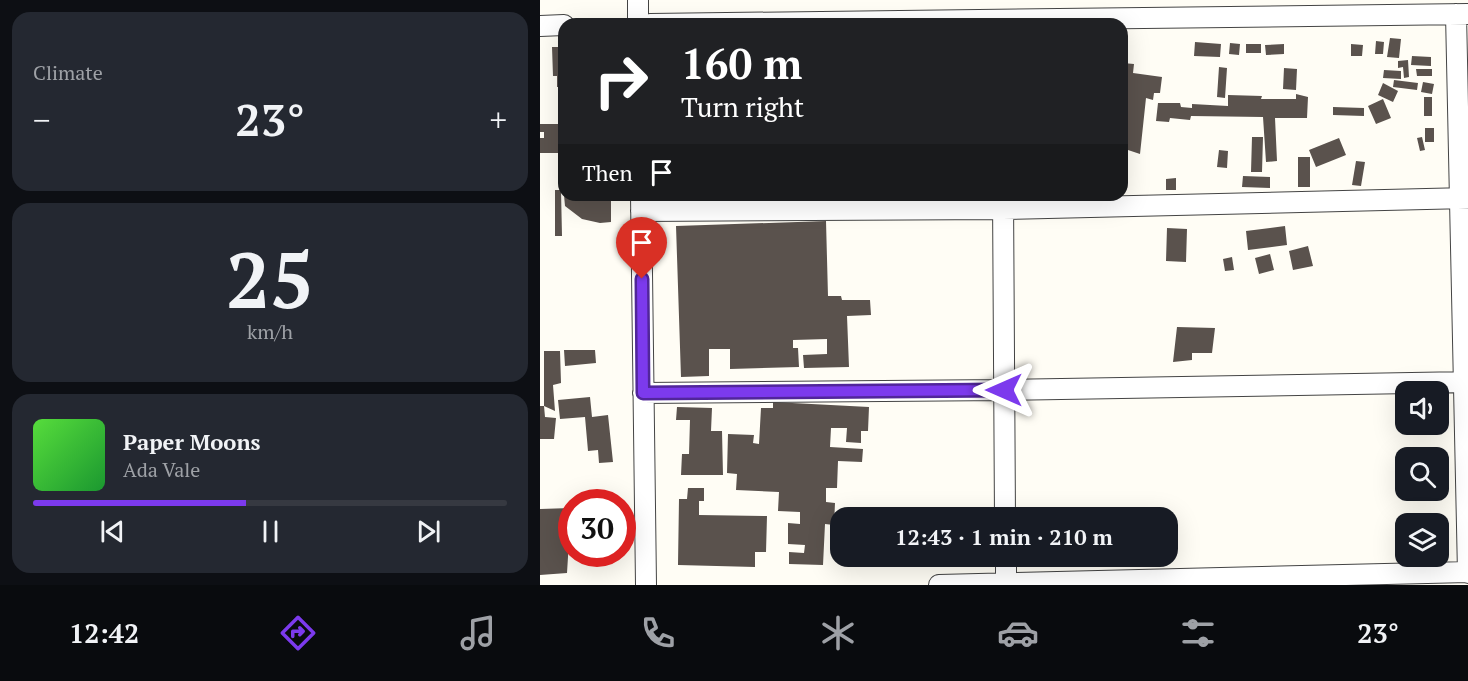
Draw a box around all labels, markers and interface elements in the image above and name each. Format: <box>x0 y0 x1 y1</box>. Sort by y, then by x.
text: 160 m <box>681 35 802 91</box>
icon: right <box>582 42 660 120</box>
text: Climate <box>33 59 103 86</box>
text: 23° <box>235 89 305 149</box>
text: Turn right <box>681 89 804 125</box>
text: − <box>33 98 51 141</box>
text: + <box>489 98 507 141</box>
icon: arrive <box>645 156 678 189</box>
text: Then <box>582 158 633 187</box>
pin <box>616 217 667 279</box>
icon: arrive <box>625 226 658 259</box>
text: 25 <box>226 227 314 330</box>
text: km/h <box>247 318 293 345</box>
position arrow <box>972 358 1036 422</box>
map controls <box>1395 381 1449 567</box>
button: sound <box>1395 381 1449 435</box>
text: Paper Moons <box>123 427 261 456</box>
button: search <box>1395 447 1449 501</box>
text: Ada Vale <box>123 456 200 483</box>
speed limit sign: 30 <box>558 489 636 567</box>
button: layers <box>1395 513 1449 567</box>
icon: previous <box>96 515 129 548</box>
icon: pause <box>254 515 287 548</box>
icon: next <box>412 515 445 548</box>
text: 12:43 · 1 min · 210 m <box>895 522 1113 551</box>
icon: directions <box>277 612 319 654</box>
icon: music <box>457 612 499 654</box>
icon: phone <box>637 612 679 654</box>
icon: climate <box>817 612 859 654</box>
icon: car <box>997 612 1039 654</box>
icon: filters <box>1177 612 1219 654</box>
text: 12:42 <box>69 615 139 651</box>
text: 23° <box>1357 615 1399 651</box>

